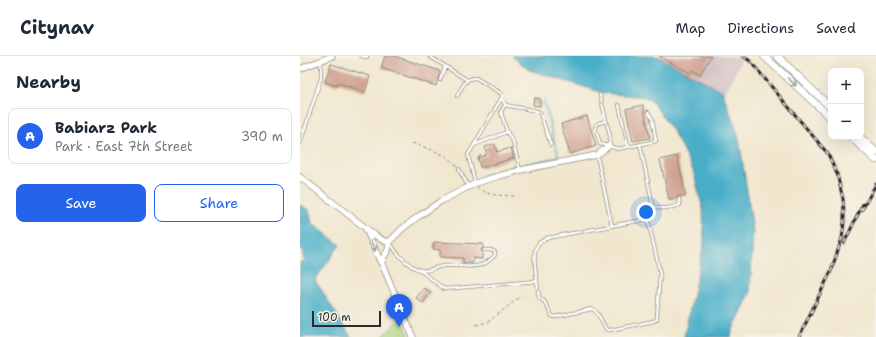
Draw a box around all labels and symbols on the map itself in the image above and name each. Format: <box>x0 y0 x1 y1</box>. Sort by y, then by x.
one-way arrow <box>787 77 797 86</box>
your location <box>636 202 656 222</box>
one-way arrow <box>370 239 378 251</box>
pin: A <box>386 294 412 327</box>
scale bar <box>312 309 381 328</box>

